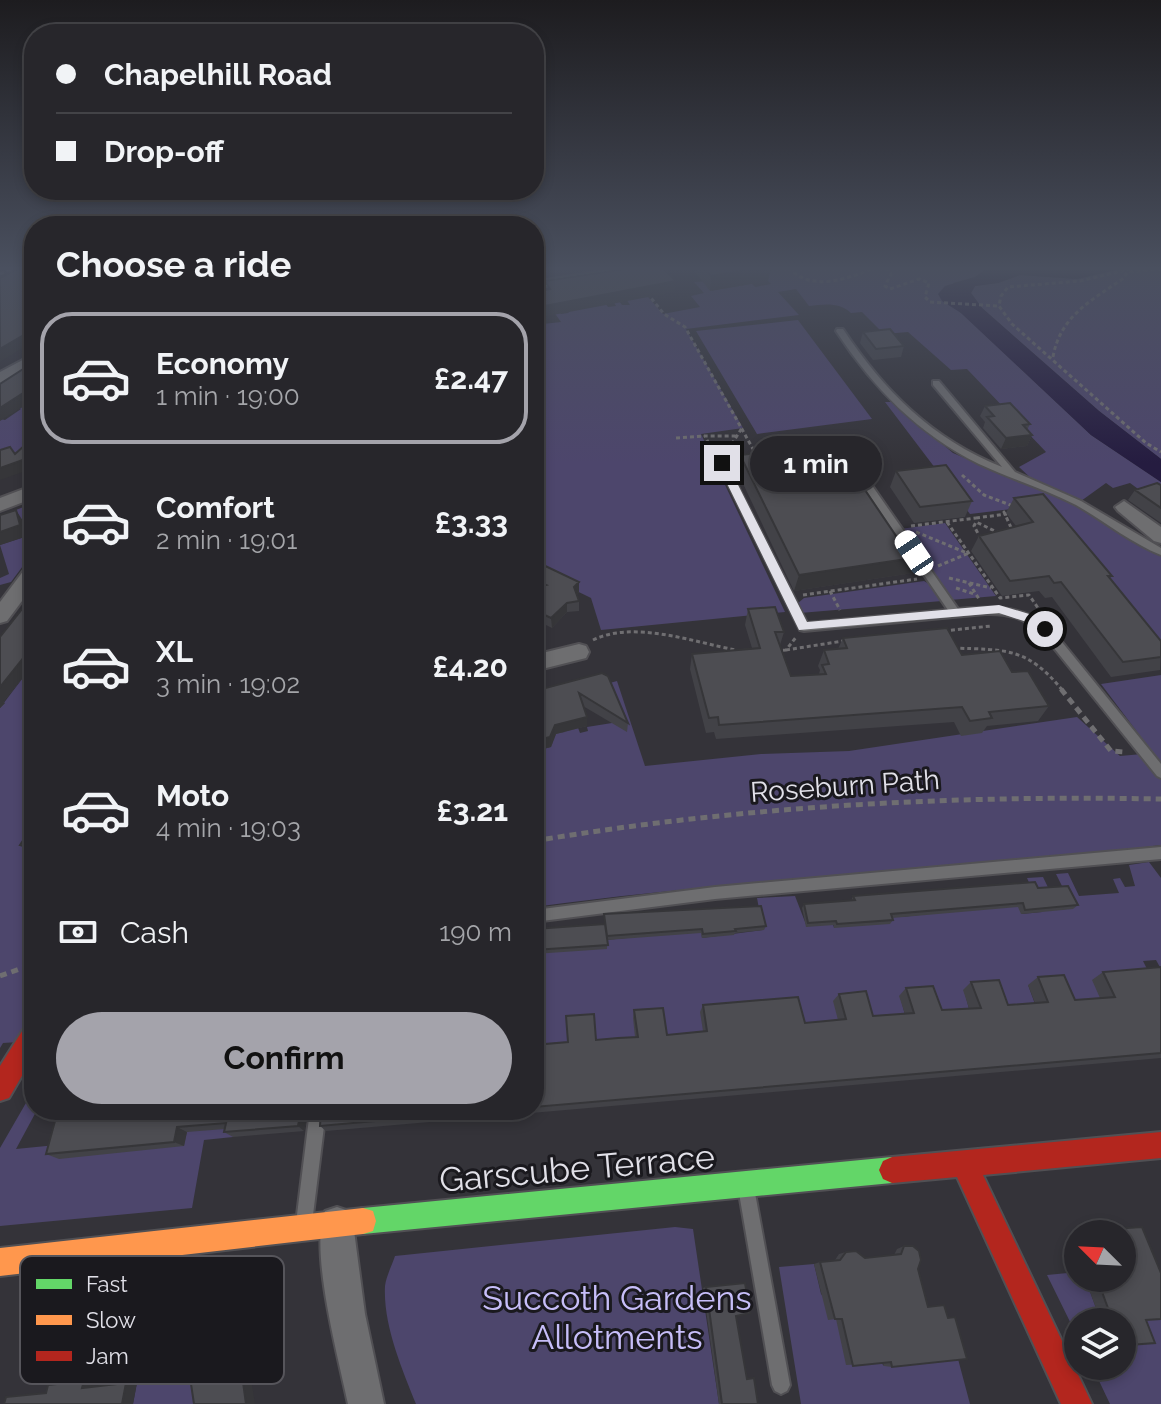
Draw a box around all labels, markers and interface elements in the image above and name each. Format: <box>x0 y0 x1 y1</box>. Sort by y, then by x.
text: Chapelhill Road <box>104 57 332 92</box>
text: Drop-off <box>104 134 224 169</box>
text: Choose a ride <box>56 243 291 285</box>
icon: car <box>60 342 132 414</box>
text: Economy <box>156 346 289 381</box>
text: £2.47 <box>434 361 508 396</box>
text: 1 min · 19:00 <box>156 381 300 411</box>
callout: 1 min <box>750 435 882 491</box>
route end <box>704 445 740 481</box>
text: 1 min <box>783 449 849 479</box>
icon: car <box>60 486 132 558</box>
text: Comfort <box>156 490 275 525</box>
text: £3.33 <box>435 505 508 540</box>
text: 2 min · 19:01 <box>156 525 297 555</box>
car <box>891 526 937 580</box>
route start <box>1027 611 1063 647</box>
icon: car <box>60 630 132 702</box>
text: XL <box>156 634 193 669</box>
text: £4.20 <box>432 649 508 684</box>
text: 3 min · 19:02 <box>156 669 300 699</box>
street label: Roseburn Path <box>749 763 941 809</box>
icon: car <box>60 774 132 846</box>
text: Moto <box>156 778 229 813</box>
text: £3.21 <box>436 793 508 828</box>
text: 4 min · 19:03 <box>156 813 301 843</box>
icon: cash <box>56 910 100 954</box>
text: Cash <box>120 915 189 950</box>
text: 190 m <box>439 917 512 947</box>
button: Confirm <box>56 1012 512 1104</box>
street label: Garscube Terrace <box>438 1136 716 1200</box>
north arrow <box>1064 1220 1136 1292</box>
map controls <box>1064 1220 1136 1380</box>
legend <box>20 1256 284 1384</box>
text: Fast <box>86 1271 128 1297</box>
park label: Succoth Gardens Allotments <box>482 1278 752 1357</box>
text: Slow <box>86 1307 136 1333</box>
button: layers <box>1064 1308 1136 1380</box>
text: Jam <box>86 1343 129 1369</box>

